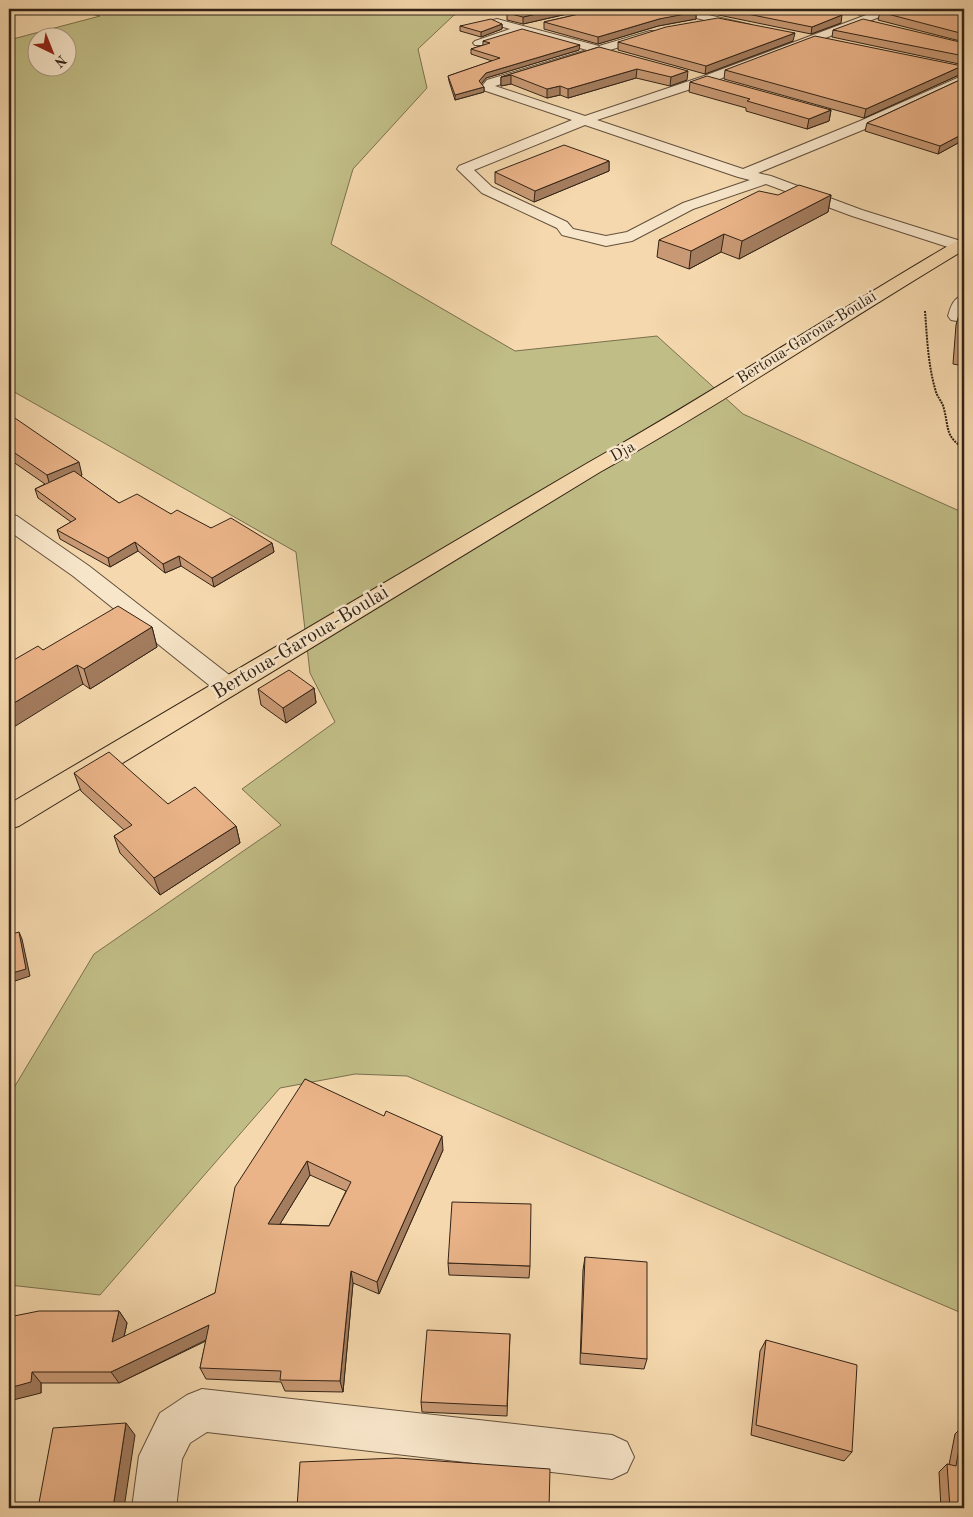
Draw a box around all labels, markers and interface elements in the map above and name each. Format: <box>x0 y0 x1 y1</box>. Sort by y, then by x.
north arrow <box>28 28 78 78</box>
text: N <box>51 52 69 70</box>
street label: Bertoua-Garoua-Boulai <box>734 288 880 388</box>
street label: Dja <box>608 439 638 465</box>
street label: Bertoua-Garoua-Boulai <box>209 583 393 703</box>

